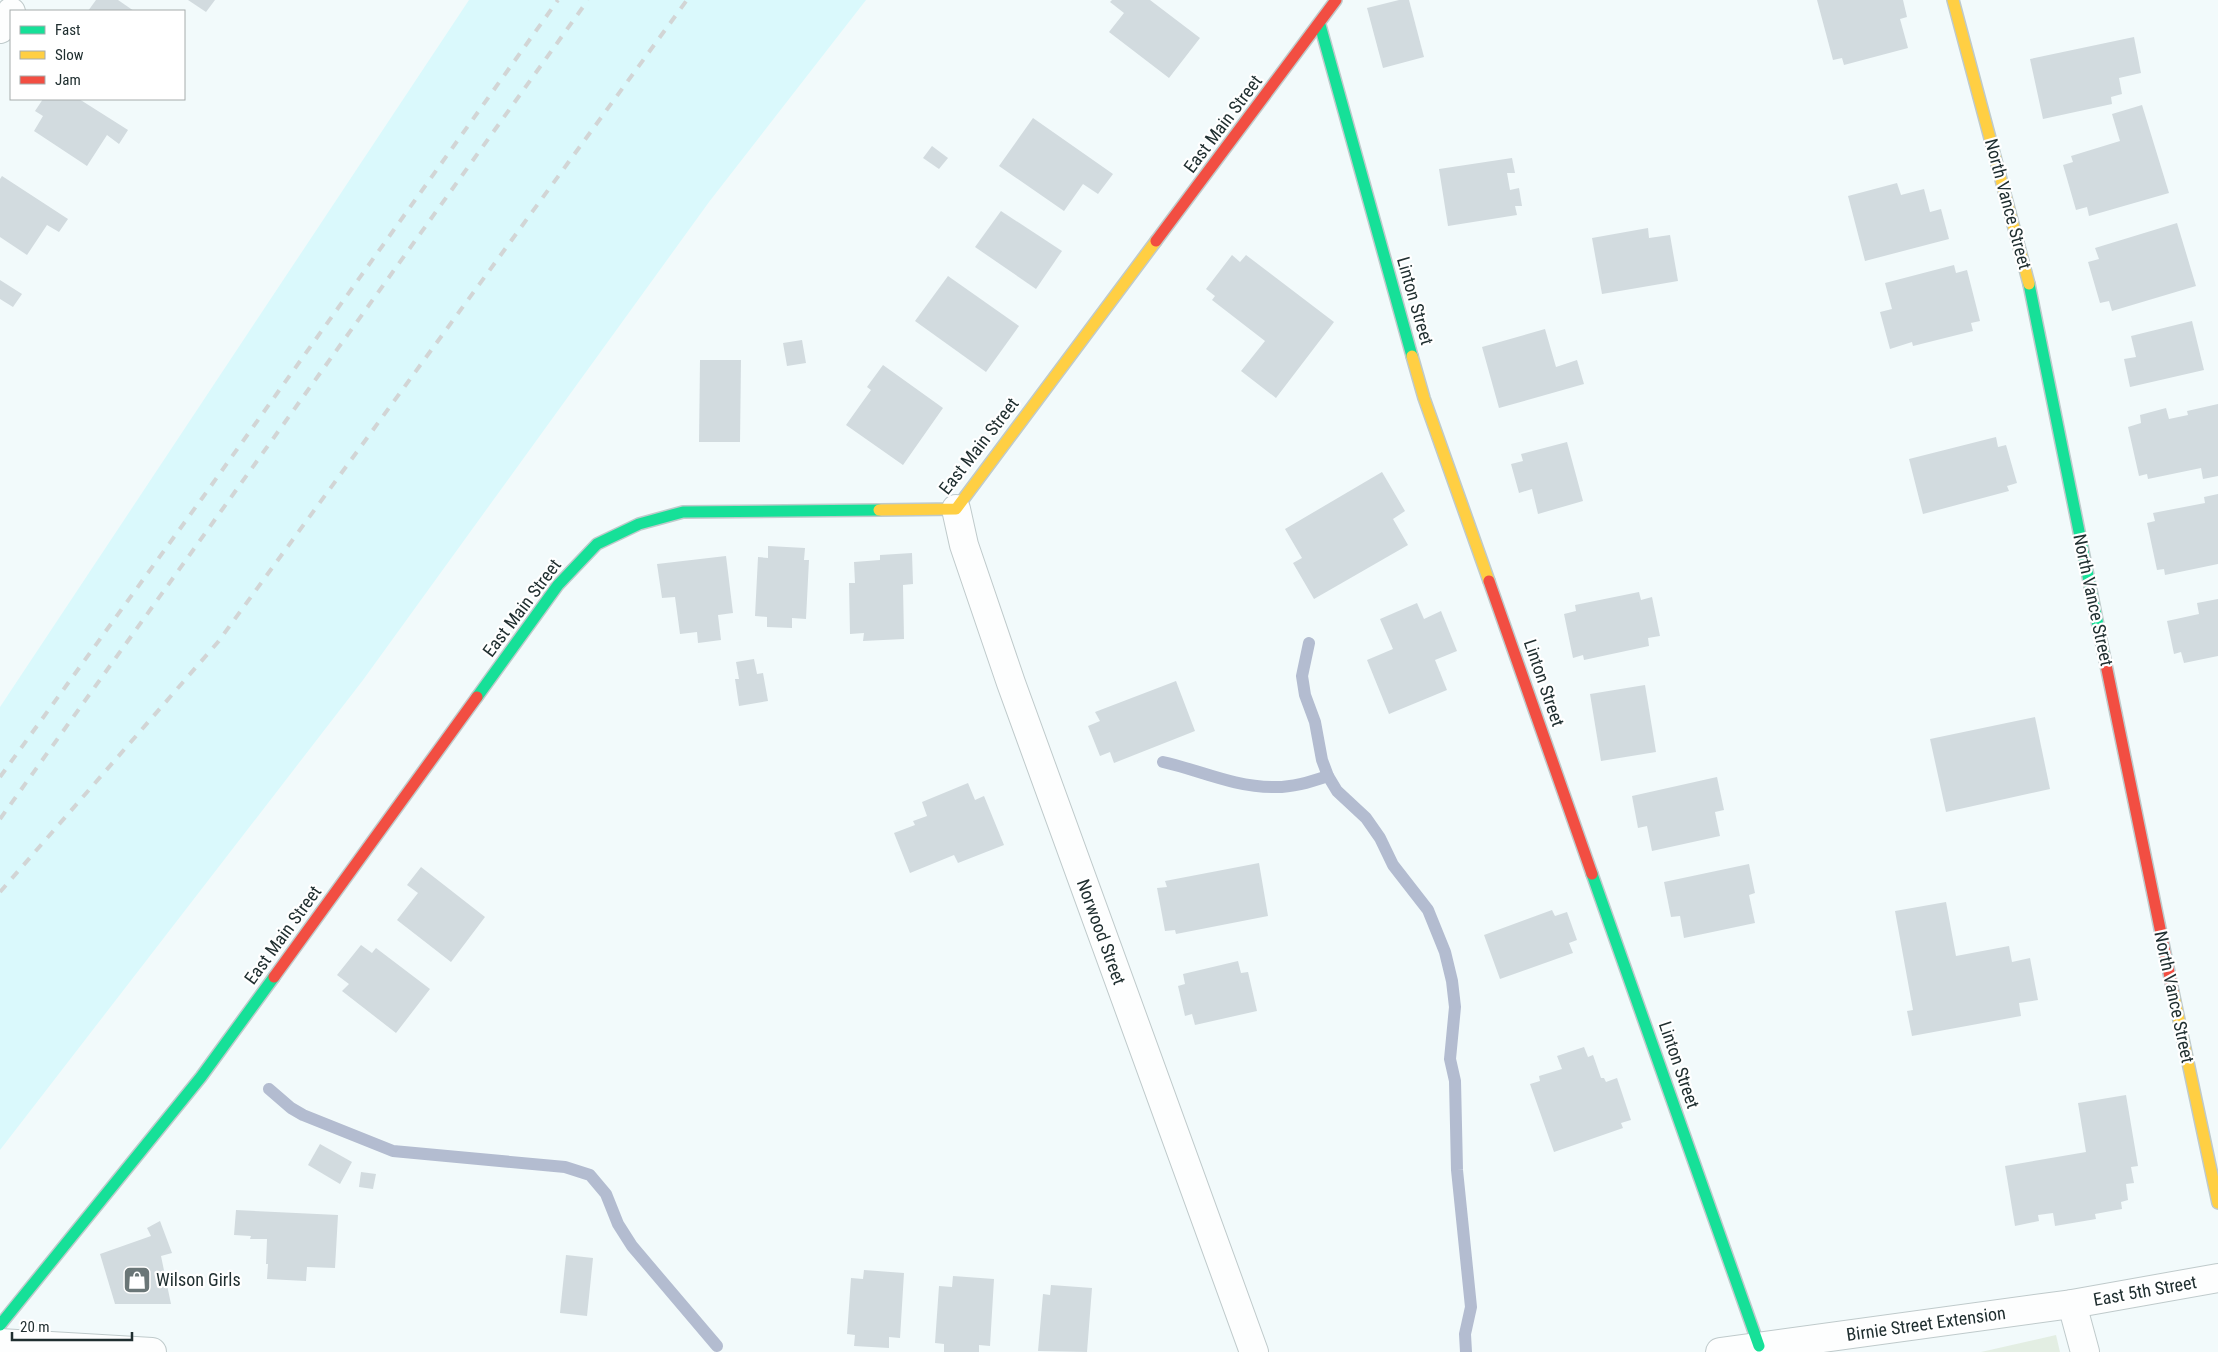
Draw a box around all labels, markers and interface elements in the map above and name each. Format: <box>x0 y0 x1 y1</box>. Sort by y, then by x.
legend <box>10 10 185 100</box>
text: Fast <box>55 21 80 39</box>
text: Slow <box>55 46 84 64</box>
text: Jam <box>55 71 81 89</box>
street label: East Main Street <box>1179 71 1266 177</box>
street label: North Vance Street <box>1981 136 2036 271</box>
street label: Linton Street <box>1393 254 1438 347</box>
street label: East Main Street <box>934 393 1023 498</box>
street label: North Vance Street <box>2069 532 2118 668</box>
street label: East Main Street <box>478 555 565 661</box>
street label: Linton Street <box>1520 637 1569 729</box>
street label: Norwood Street <box>1073 876 1130 987</box>
street label: East Main Street <box>240 881 325 988</box>
street label: North Vance Street <box>2150 929 2199 1065</box>
street label: Linton Street <box>1655 1019 1704 1111</box>
shop icon: Wilson Girls <box>122 1265 152 1295</box>
place label: Wilson Girls <box>156 1269 241 1290</box>
street label: East 5th Street <box>2092 1271 2198 1310</box>
street label: Birnie Street Extension <box>1845 1302 2007 1345</box>
scale bar <box>12 1310 132 1342</box>
text: 20 m <box>20 1318 50 1336</box>

